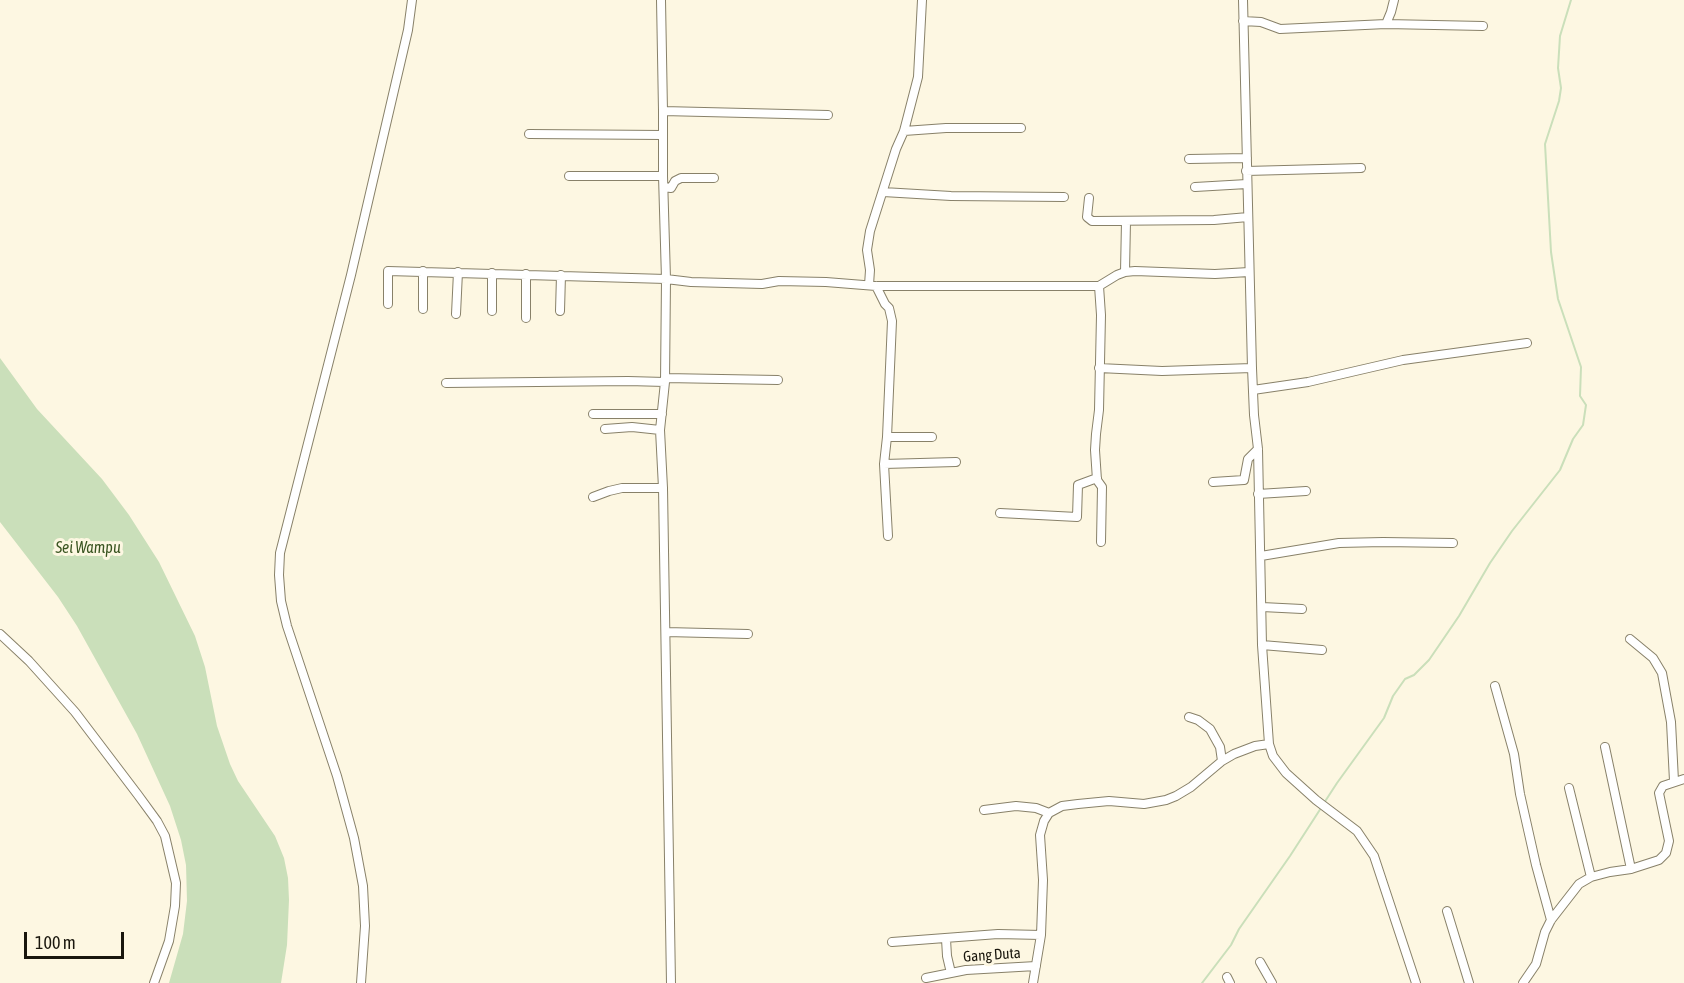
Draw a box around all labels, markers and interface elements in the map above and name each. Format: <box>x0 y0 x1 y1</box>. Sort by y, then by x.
water label: Sei Wampu <box>55 538 121 558</box>
scale bar <box>27 920 128 958</box>
text: 100 m <box>35 932 76 953</box>
street label: Gang Duta <box>963 944 1021 966</box>

